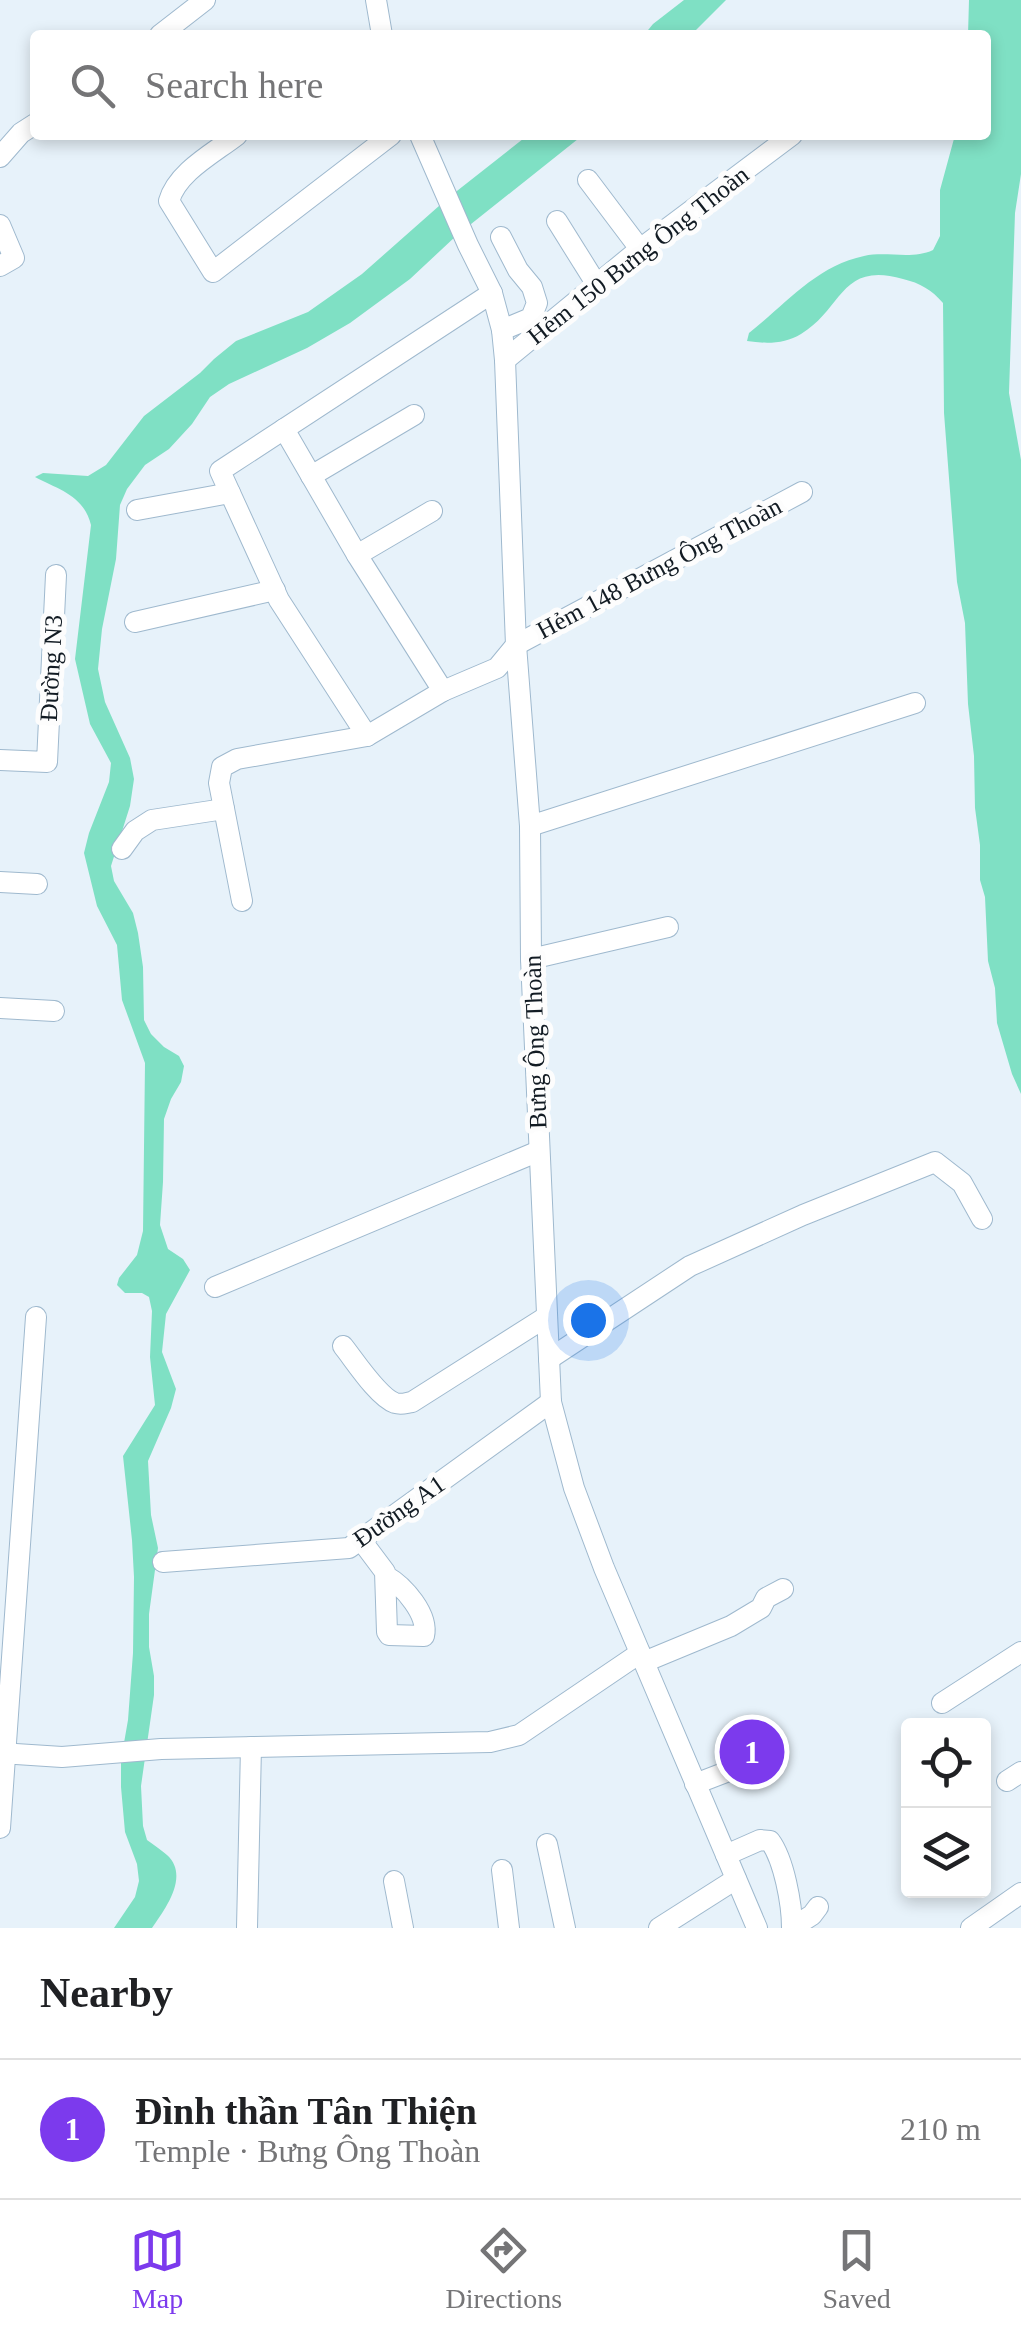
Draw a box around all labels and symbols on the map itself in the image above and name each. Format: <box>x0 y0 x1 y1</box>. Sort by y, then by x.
street label: Hẻm 150 Bưng Ông Thoàn <box>522 160 754 350</box>
street label: Hẻm 148 Bưng Ông Thoàn <box>532 492 786 644</box>
street label: Đường N3 <box>35 614 67 722</box>
street label: Bưng Ông Thoàn <box>518 954 552 1130</box>
your location <box>563 1295 614 1346</box>
street label: Đường A1 <box>348 1470 450 1552</box>
pin: 1 <box>720 1714 784 1790</box>

